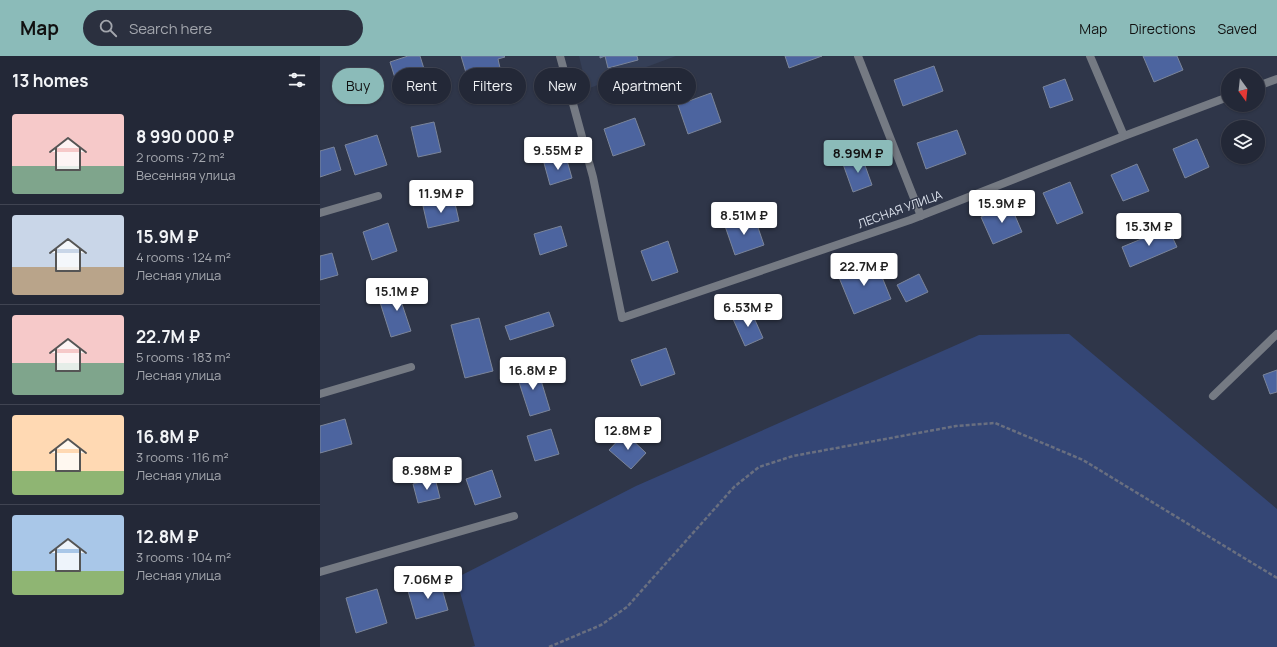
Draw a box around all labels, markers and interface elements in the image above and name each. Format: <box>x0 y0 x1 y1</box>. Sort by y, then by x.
search box <box>83 10 363 46</box>
text: Map <box>20 15 59 41</box>
icon: search <box>97 17 119 39</box>
text: Search here <box>129 18 212 39</box>
text: Map <box>1079 19 1107 38</box>
text: Directions <box>1129 19 1196 38</box>
text: Saved <box>1218 19 1257 38</box>
chip: Buy <box>332 68 384 104</box>
chip: Rent <box>392 68 451 104</box>
chip: Filters <box>459 68 526 104</box>
chip: New <box>534 68 590 104</box>
chip: Apartment <box>598 68 696 104</box>
north arrow <box>1221 68 1265 112</box>
map controls <box>1221 68 1265 164</box>
text: 13 homes <box>12 69 88 92</box>
icon: filters <box>286 69 308 91</box>
button: layers <box>1221 120 1265 164</box>
text: 8 990 000 ₽ <box>136 125 234 148</box>
icon: home <box>44 130 92 178</box>
pin: 9.55M ₽ <box>521 137 595 171</box>
pin: 8.99M ₽ <box>821 140 895 174</box>
text: 9.55M ₽ <box>533 141 583 159</box>
text: 8.99M ₽ <box>833 144 883 162</box>
text: 2 rooms · 72 m² <box>136 148 225 166</box>
text: Весенняя улица <box>136 166 235 184</box>
pin: 11.9M ₽ <box>404 180 478 214</box>
text: 11.9M ₽ <box>418 184 464 202</box>
street label: ЛЕСНАЯ УЛИЦА <box>855 186 945 232</box>
pin: 15.9M ₽ <box>965 190 1039 224</box>
text: 15.9M ₽ <box>978 194 1026 212</box>
pin: 8.51M ₽ <box>707 202 781 236</box>
text: 8.51M ₽ <box>720 206 768 224</box>
pin: 15.3M ₽ <box>1112 213 1186 247</box>
text: 15.3M ₽ <box>1125 217 1173 235</box>
text: 15.9M ₽ <box>136 225 199 248</box>
icon: home <box>44 231 92 279</box>
text: 4 rooms · 124 m² <box>136 248 231 266</box>
pin: 22.7M ₽ <box>827 253 901 287</box>
text: 22.7M ₽ <box>840 257 888 275</box>
text: Лесная улица <box>136 266 221 284</box>
pin: 15.1M ₽ <box>360 278 434 312</box>
text: 15.1M ₽ <box>375 282 419 300</box>
pin: 6.53M ₽ <box>711 294 785 328</box>
text: 6.53M ₽ <box>723 298 773 316</box>
text: 22.7M ₽ <box>136 325 200 348</box>
icon: home <box>44 331 92 379</box>
text: 5 rooms · 183 m² <box>136 348 231 366</box>
pin: 16.8M ₽ <box>496 357 570 391</box>
text: 16.8M ₽ <box>509 361 557 379</box>
text: Лесная улица <box>136 366 221 384</box>
pin: 12.8M ₽ <box>591 417 665 451</box>
text: 12.8M ₽ <box>604 421 652 439</box>
text: 16.8M ₽ <box>136 425 199 448</box>
icon: home <box>44 431 92 479</box>
text: 3 rooms · 116 m² <box>136 448 229 466</box>
pin: 8.98M ₽ <box>390 457 464 491</box>
text: 8.98M ₽ <box>402 461 452 479</box>
text: Лесная улица <box>136 466 221 484</box>
text: 12.8M ₽ <box>136 525 199 548</box>
icon: home <box>44 531 92 579</box>
text: 3 rooms · 104 m² <box>136 548 231 566</box>
text: Лесная улица <box>136 566 221 584</box>
pin: 7.06M ₽ <box>391 566 465 600</box>
text: 7.06M ₽ <box>403 570 453 588</box>

